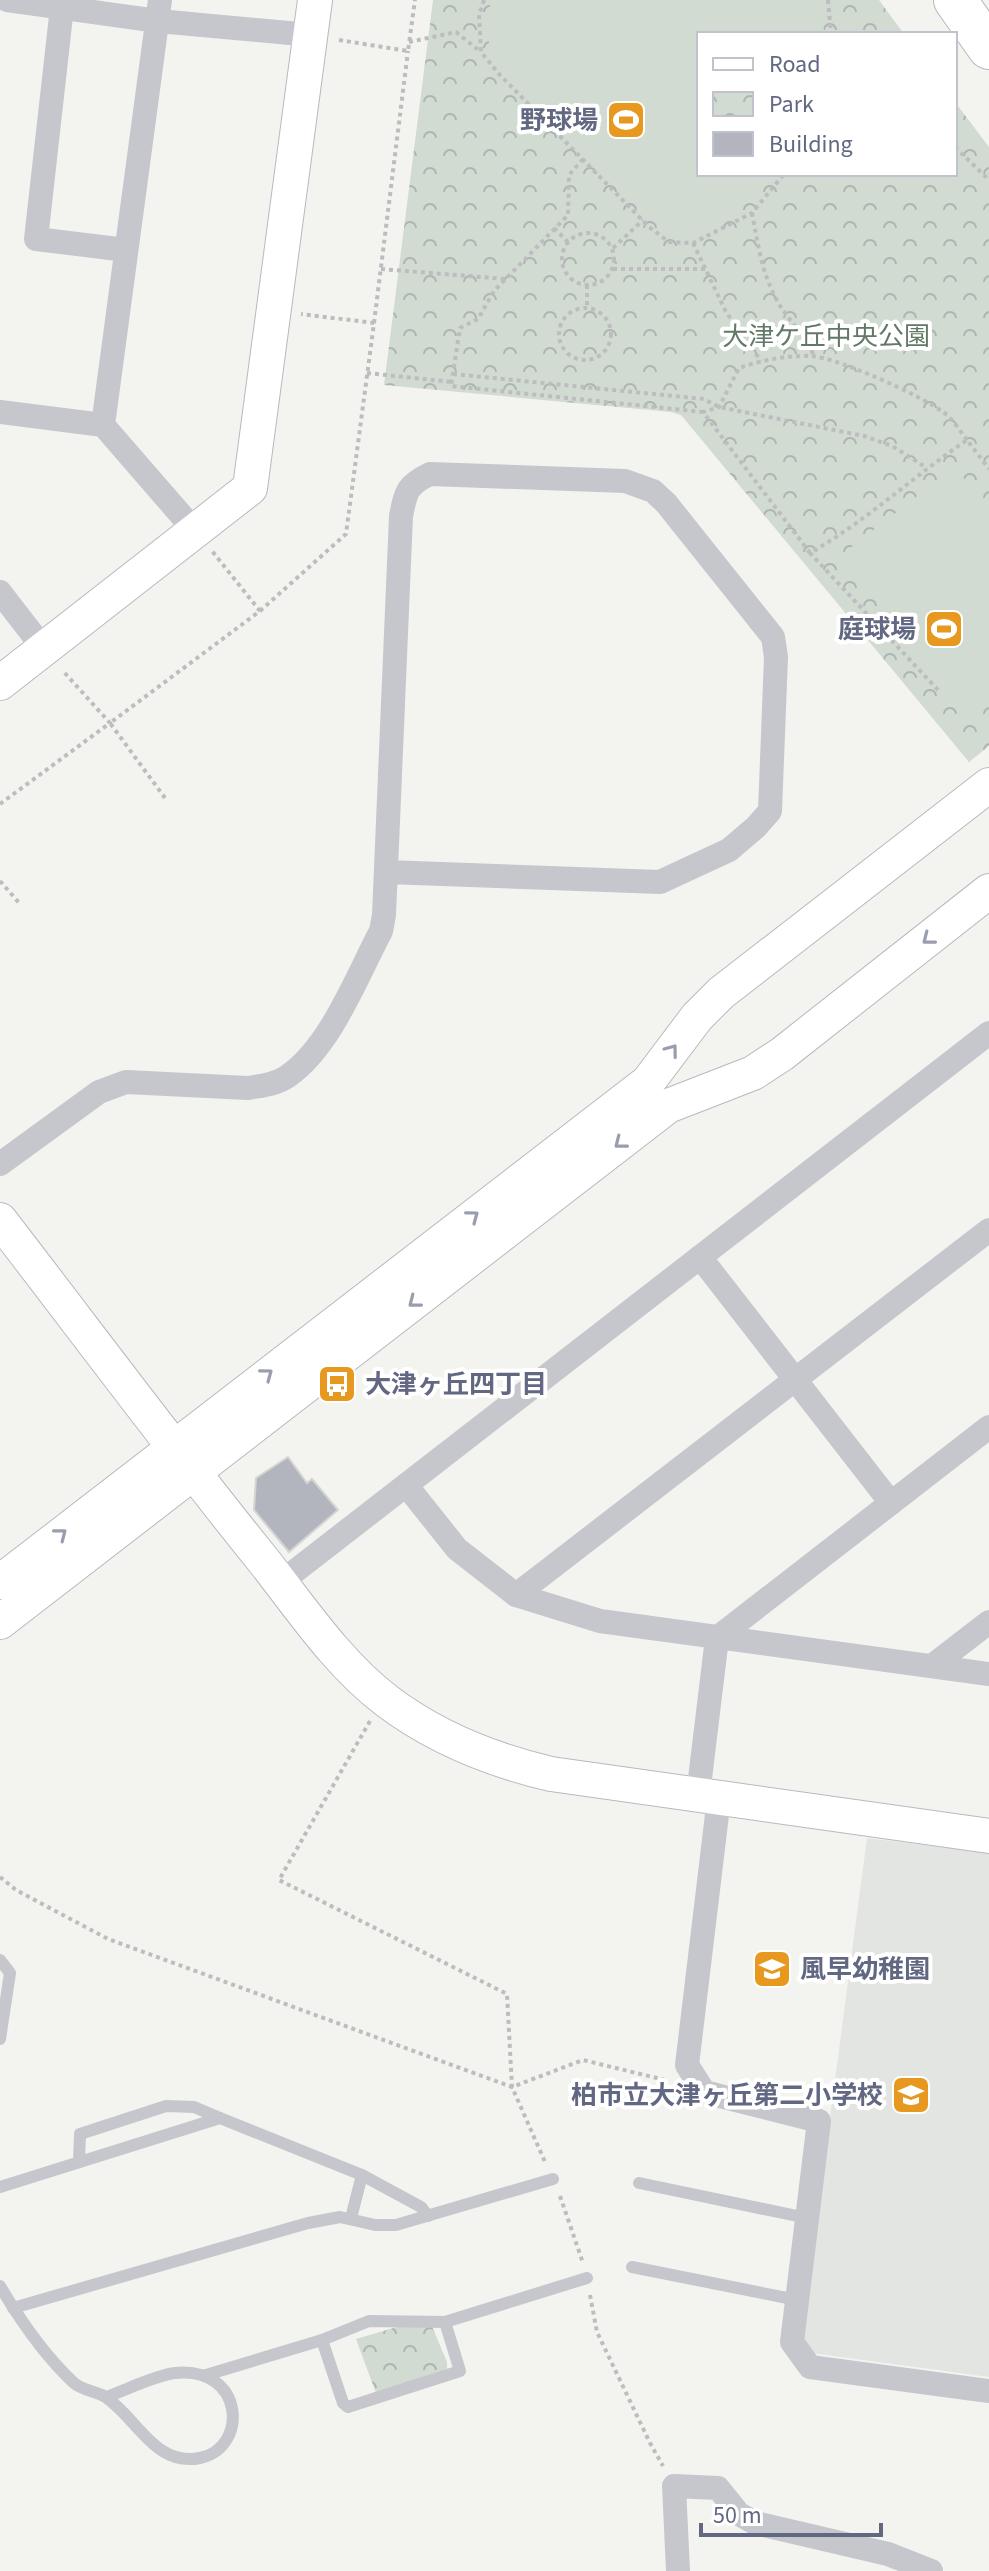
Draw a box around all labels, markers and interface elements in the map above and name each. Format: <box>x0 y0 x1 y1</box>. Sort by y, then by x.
legend <box>697 32 957 176</box>
text: Road <box>769 47 821 82</box>
text: Park <box>769 87 814 122</box>
sports icon: 野球場 <box>605 99 647 141</box>
place label: 野球場 <box>520 102 598 139</box>
text: Building <box>769 127 853 162</box>
park label: 大津ケ丘中央公園 <box>722 318 930 355</box>
sports icon: 庭球場 <box>923 608 965 650</box>
place label: 庭球場 <box>838 611 916 648</box>
one-way arrow <box>923 929 937 944</box>
one-way arrow <box>662 1044 676 1059</box>
one-way arrow <box>614 1134 629 1148</box>
one-way arrow <box>464 1212 479 1226</box>
one-way arrow <box>408 1293 423 1307</box>
bus stop icon: 大津ヶ丘四丁目 <box>316 1363 358 1405</box>
place label: 大津ヶ丘四丁目 <box>365 1366 547 1403</box>
one-way arrow <box>258 1370 273 1384</box>
one-way arrow <box>52 1529 67 1543</box>
school or university icon: 風早幼稚園 <box>751 1948 793 1990</box>
place label: 風早幼稚園 <box>800 1951 930 1988</box>
school or university icon: 柏市立大津ヶ丘第二小学校 <box>890 2074 932 2116</box>
place label: 柏市立大津ヶ丘第二小学校 <box>571 2077 883 2114</box>
scale bar <box>701 2487 881 2537</box>
text: 50 m <box>713 2498 762 2533</box>

